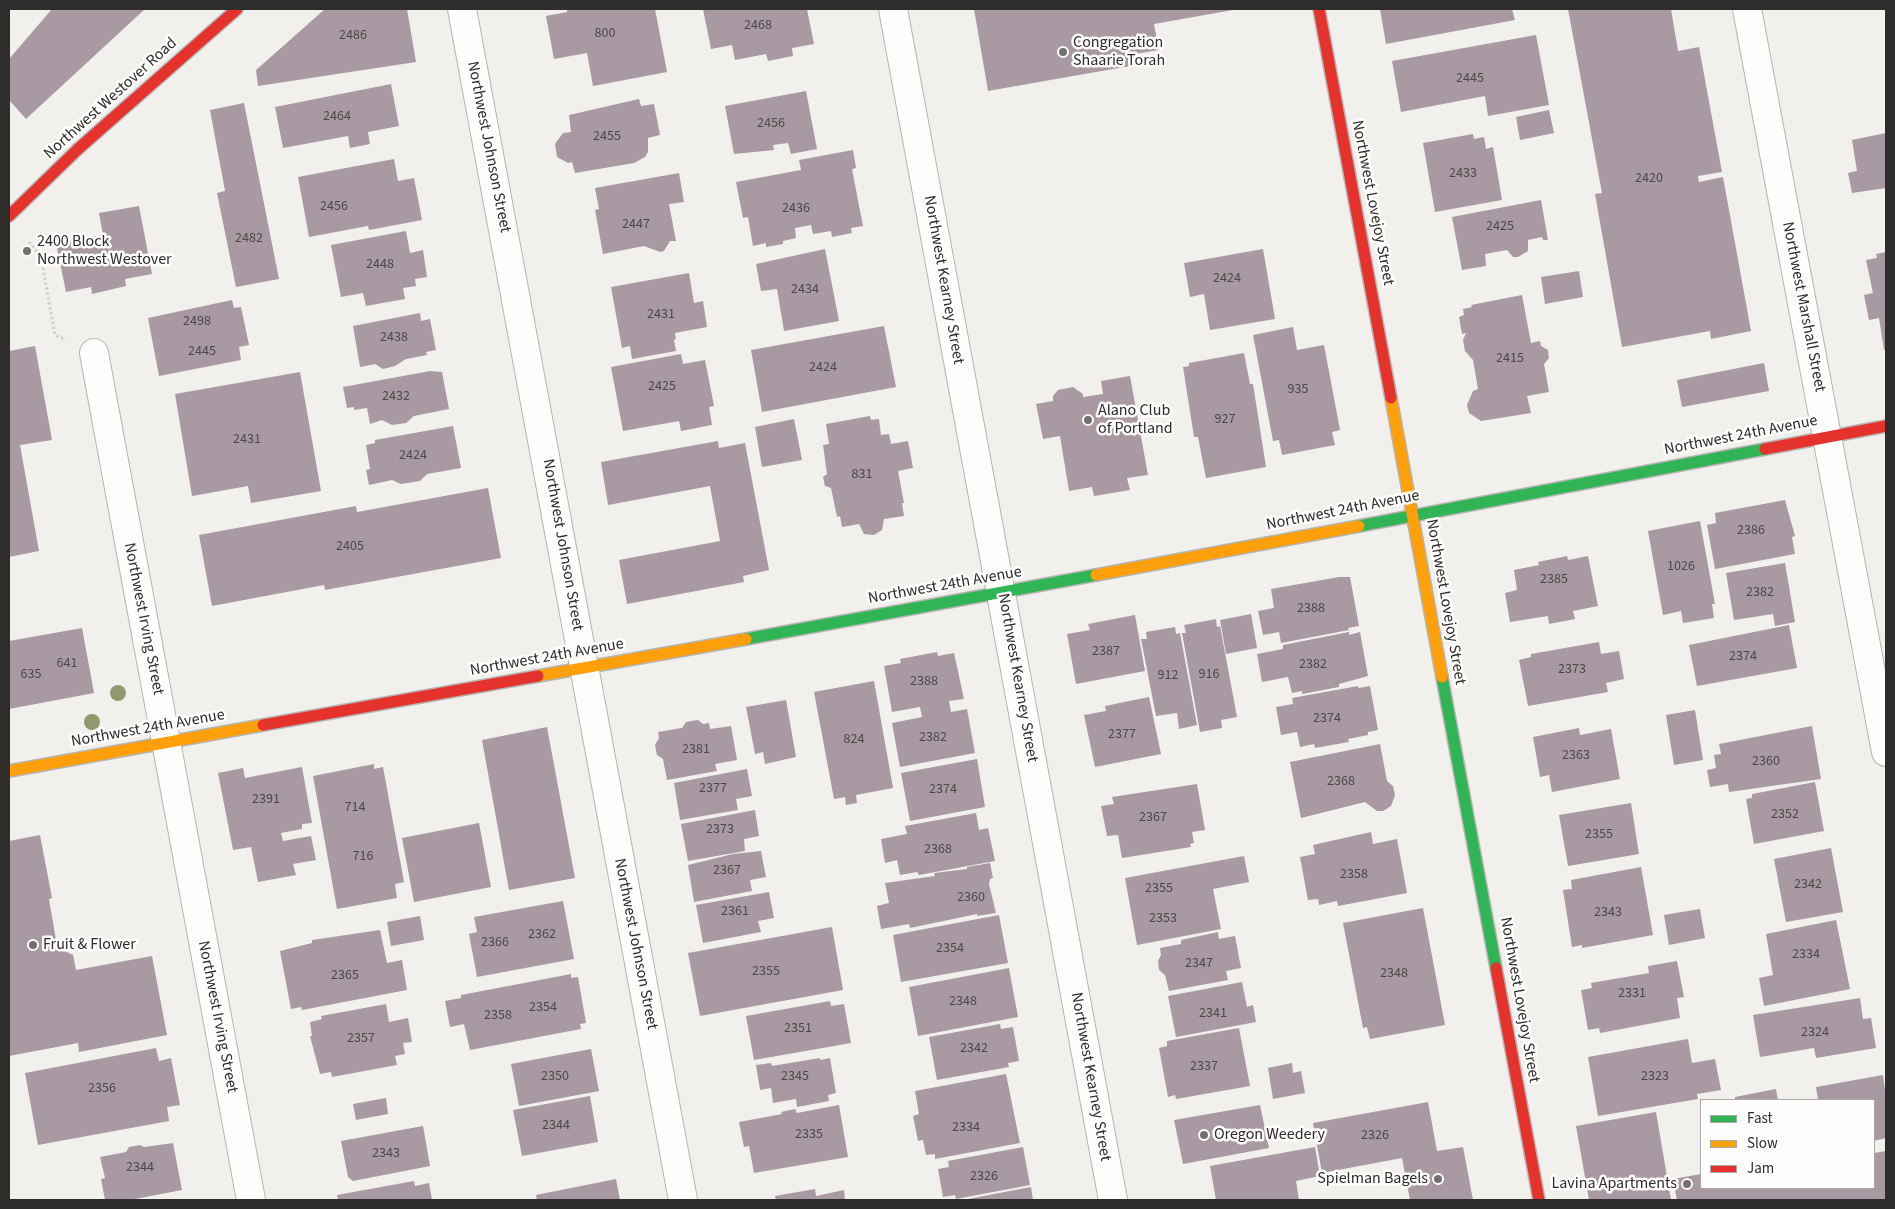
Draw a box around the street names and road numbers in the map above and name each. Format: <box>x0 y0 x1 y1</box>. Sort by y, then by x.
street label: Northwest Westover Road <box>41 34 181 164</box>
street label: Northwest Johnson Street <box>462 60 514 234</box>
street label: Northwest Lovejoy Street <box>1347 119 1397 287</box>
street label: Northwest Kearney Street <box>919 194 967 366</box>
street label: Northwest Marshall Street <box>1777 220 1829 394</box>
street label: Northwest 24th Avenue <box>1663 412 1819 460</box>
street label: Northwest Johnson Street <box>537 458 587 632</box>
street label: Northwest 24th Avenue <box>1265 487 1421 535</box>
street label: Northwest Lovejoy Street <box>1421 518 1469 686</box>
street label: Northwest Irving Street <box>119 541 167 697</box>
street label: Northwest 24th Avenue <box>867 563 1023 609</box>
street label: Northwest Kearney Street <box>993 592 1041 764</box>
street label: Northwest 24th Avenue <box>469 635 625 681</box>
street label: Northwest 24th Avenue <box>70 706 226 752</box>
street label: Northwest Johnson Street <box>609 857 661 1031</box>
street label: Northwest Lovejoy Street <box>1495 916 1543 1084</box>
street label: Northwest Irving Street <box>193 939 241 1095</box>
street label: Northwest Kearney Street <box>1066 991 1114 1163</box>

